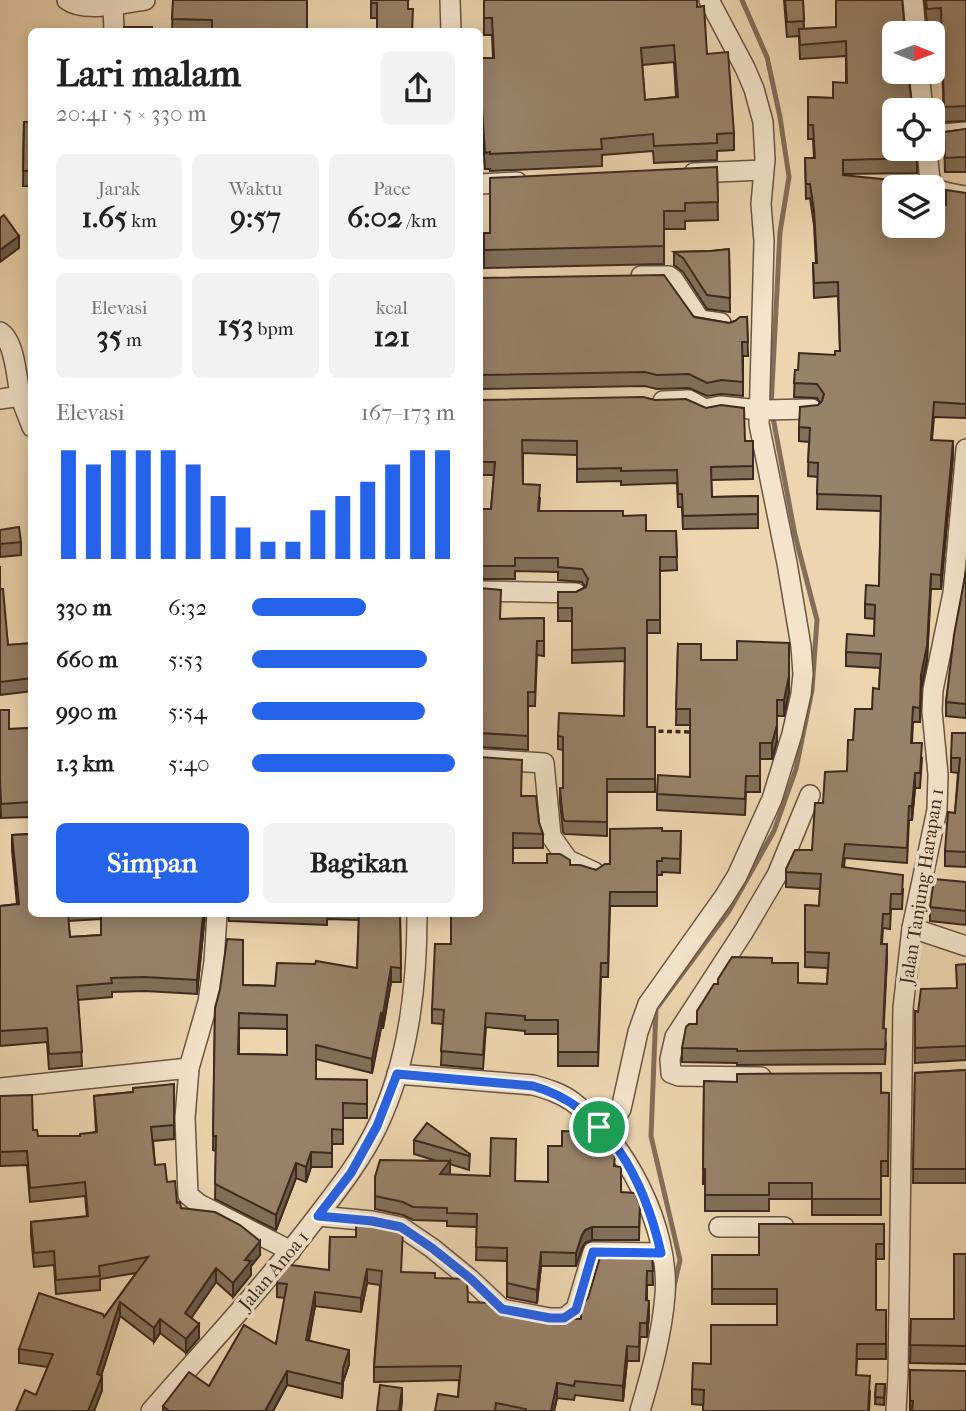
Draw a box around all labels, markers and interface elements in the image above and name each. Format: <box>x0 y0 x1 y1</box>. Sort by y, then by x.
north arrow <box>882 21 945 84</box>
map controls <box>882 21 945 238</box>
text: Lari malam <box>56 51 241 96</box>
button: share <box>381 51 455 125</box>
button: locate <box>882 98 945 161</box>
text: 20:41 · 5 × 330 m <box>56 100 207 127</box>
button: layers <box>882 175 945 238</box>
text: Jarak <box>98 178 140 200</box>
text: Waktu <box>229 178 282 200</box>
text: Pace <box>373 178 411 200</box>
text: 1.65 <box>81 200 127 235</box>
text: 9:57 <box>230 200 281 235</box>
text: 6:02 <box>347 200 402 235</box>
text: km <box>127 210 157 232</box>
text: /km <box>402 210 437 232</box>
text: Elevasi <box>91 297 148 319</box>
text: kcal <box>376 297 408 319</box>
text: 153 <box>218 308 253 343</box>
text: bpm <box>253 318 293 340</box>
text: 35 <box>97 319 122 354</box>
text: 121 <box>373 319 410 354</box>
text: m <box>122 329 142 351</box>
text: Elevasi <box>56 399 125 426</box>
text: 167–173 m <box>361 399 455 426</box>
text: 330 m <box>56 594 112 621</box>
text: 6:32 <box>168 594 207 621</box>
text: 660 m <box>56 646 118 673</box>
text: 5:53 <box>168 646 203 673</box>
text: 990 m <box>56 698 117 725</box>
text: 5:54 <box>168 698 207 725</box>
text: 1.3 km <box>56 750 114 777</box>
text: 5:40 <box>168 750 210 777</box>
street label: Jalan Tanjung Harapan 1 <box>895 787 948 988</box>
button: Simpan <box>56 823 249 903</box>
button: Bagikan <box>263 823 455 903</box>
pin <box>569 1097 629 1157</box>
icon: arrive <box>580 1108 618 1146</box>
street label: Jalan Anoa 1 <box>233 1226 313 1316</box>

